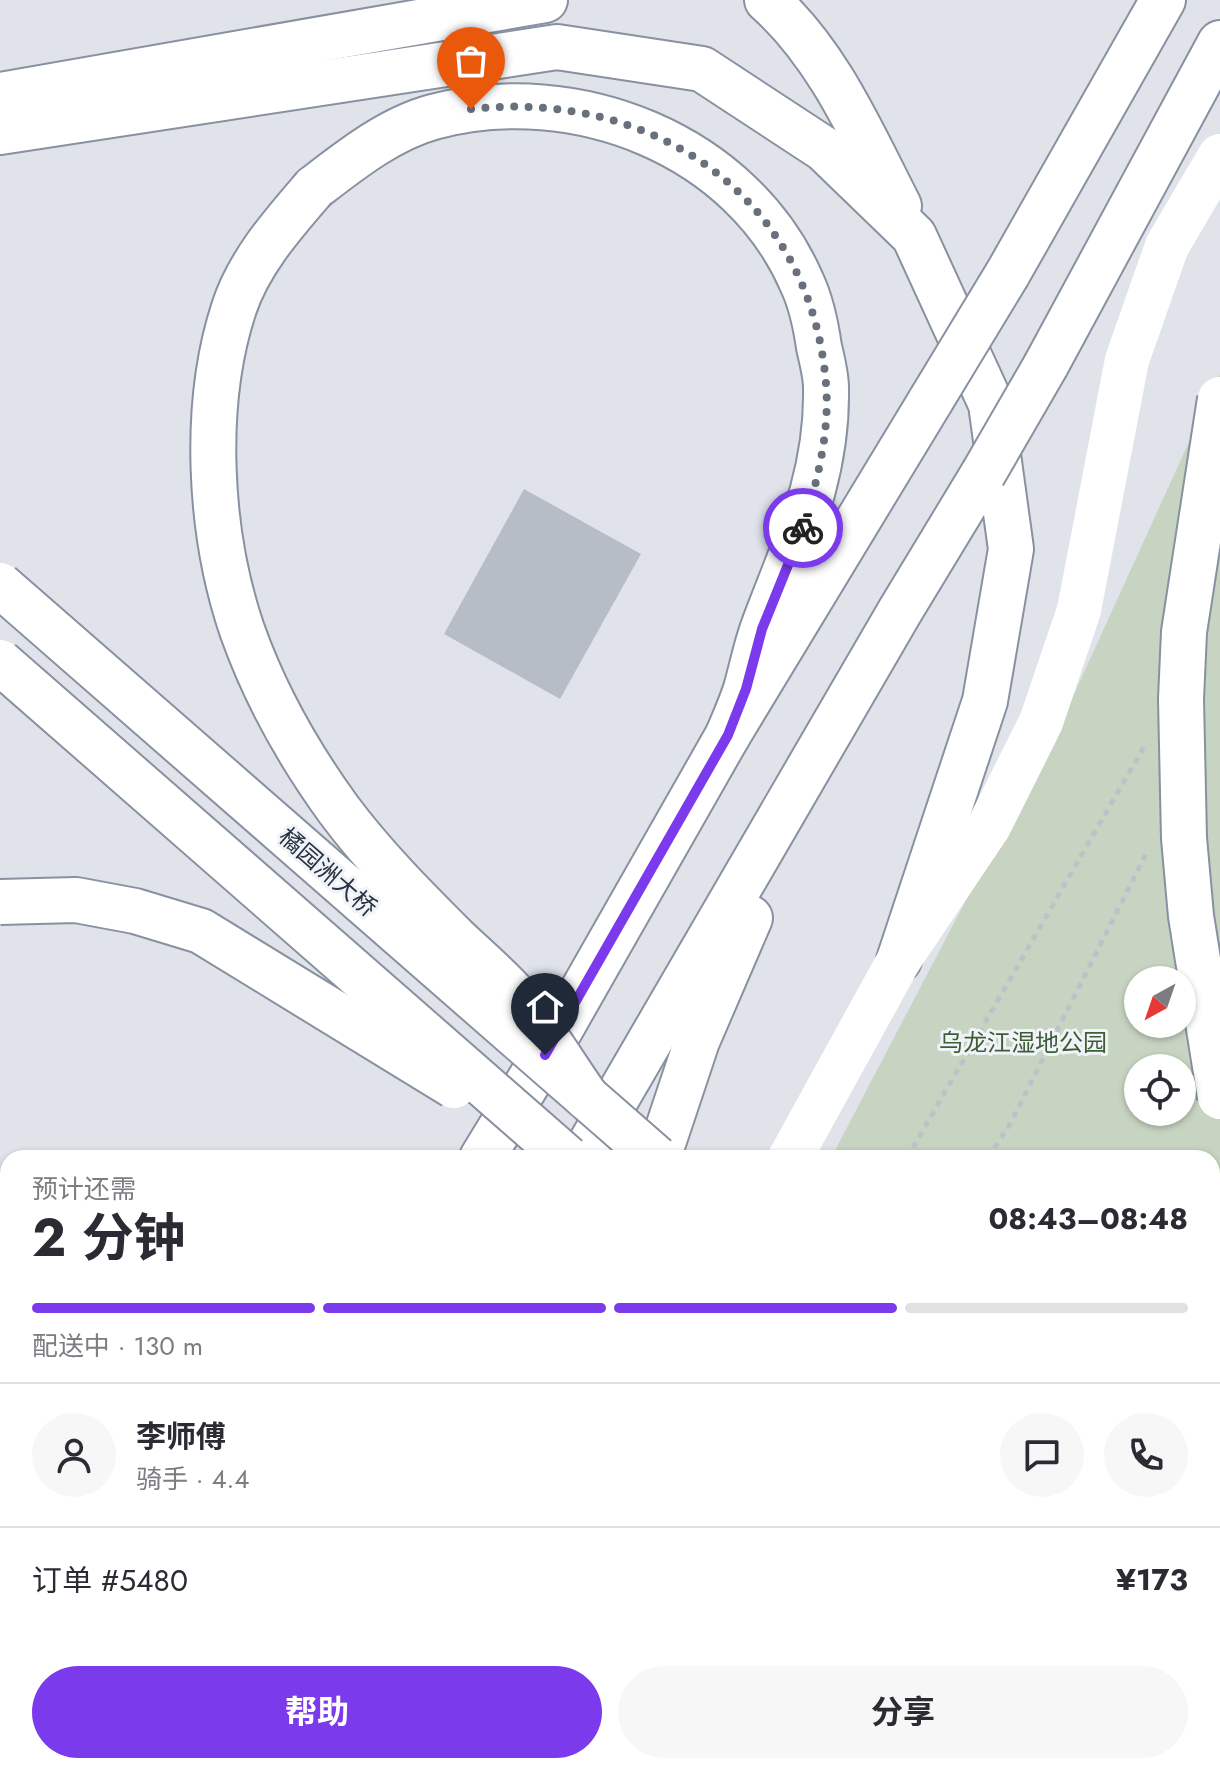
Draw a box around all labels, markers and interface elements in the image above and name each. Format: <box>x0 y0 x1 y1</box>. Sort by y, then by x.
pin <box>437 27 505 109</box>
icon: bag <box>449 39 493 83</box>
courier <box>763 488 843 568</box>
icon: bike <box>781 506 825 550</box>
street label: 橘园洲大桥 <box>271 819 385 925</box>
north arrow <box>1124 966 1196 1038</box>
map controls <box>1124 966 1196 1126</box>
pin <box>511 973 579 1055</box>
icon: home <box>523 985 567 1029</box>
park label: 乌龙江湿地公园 <box>939 1025 1107 1060</box>
button: locate <box>1124 1054 1196 1126</box>
text: 预计还需 <box>32 1170 136 1208</box>
text: 08:43–08:48 <box>989 1197 1188 1240</box>
text: 2 分钟 <box>32 1200 186 1276</box>
text: 配送中 · 130 m <box>32 1327 203 1365</box>
button: person <box>32 1413 116 1497</box>
button: chat <box>1000 1413 1084 1497</box>
button: phone <box>1104 1413 1188 1497</box>
text: 李师傅 <box>136 1415 226 1458</box>
text: 骑手 · 4.4 <box>136 1460 250 1498</box>
text: ¥173 <box>1116 1558 1188 1601</box>
text: 订单 #5480 <box>32 1559 188 1602</box>
button: 帮助 <box>32 1666 602 1758</box>
button: 分享 <box>618 1666 1188 1758</box>

